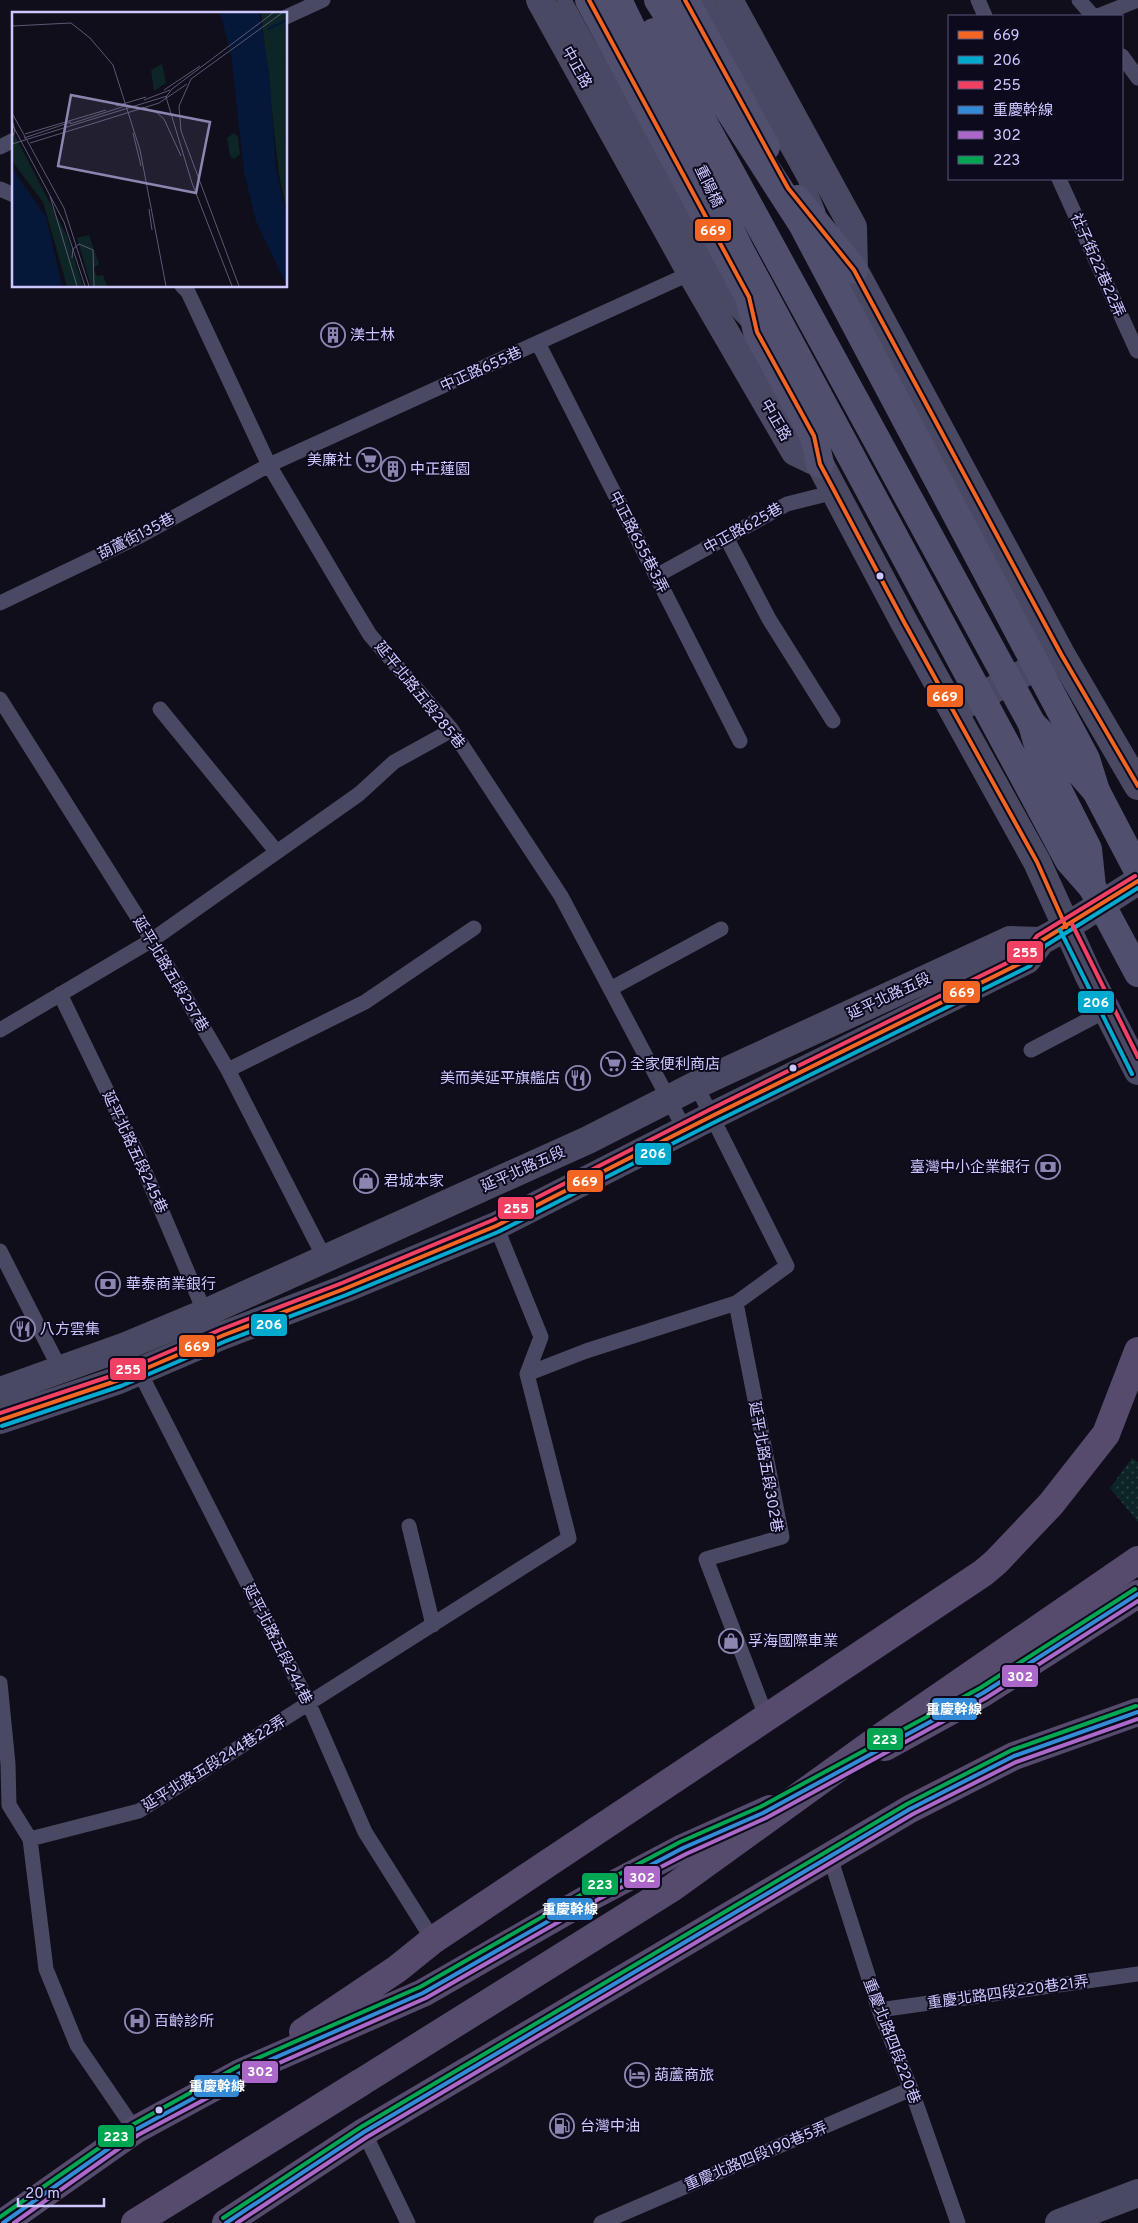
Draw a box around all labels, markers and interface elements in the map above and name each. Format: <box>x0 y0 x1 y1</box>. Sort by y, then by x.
inset map <box>12 12 288 288</box>
legend <box>948 15 1123 180</box>
text: 669 <box>993 27 1019 46</box>
street label: 中正路 <box>556 43 595 92</box>
text: 206 <box>993 52 1021 71</box>
text: 255 <box>993 77 1021 96</box>
text: 重慶幹線 <box>993 101 1053 121</box>
text: 302 <box>993 127 1021 146</box>
text: 223 <box>993 152 1020 171</box>
street label: 重陽橋 <box>689 162 726 211</box>
street label: 社子街22巷22弄 <box>1065 211 1128 321</box>
line badge: 669 <box>694 218 732 242</box>
text: 669 <box>700 223 726 240</box>
building icon: 渼士林 <box>320 322 346 348</box>
place label: 渼士林 <box>350 327 395 346</box>
street label: 中正路655巷 <box>438 344 525 397</box>
street label: 中正路 <box>755 397 794 445</box>
supermarket icon: 美廉社 <box>356 447 382 473</box>
place label: 美廉社 <box>307 452 352 471</box>
building icon: 中正蓮園 <box>380 456 406 482</box>
place label: 中正蓮園 <box>410 461 470 480</box>
street label: 中正路655巷3弄 <box>604 489 671 597</box>
street label: 中正路625巷 <box>701 500 787 559</box>
street label: 葫蘆街135巷 <box>95 510 178 565</box>
unlabelled marker <box>875 571 885 581</box>
street label: 延平北路五段285巷 <box>370 638 469 753</box>
line badge: 669 <box>926 684 964 708</box>
text: 669 <box>932 689 958 706</box>
street label: 延平北路五段257巷 <box>128 913 212 1036</box>
line badge: 255 <box>1006 940 1044 964</box>
text: 255 <box>1012 945 1038 962</box>
street label: 延平北路五段 <box>844 969 934 1025</box>
line badge: 669 <box>942 980 981 1004</box>
text: 669 <box>949 985 975 1002</box>
line badge: 206 <box>1077 990 1115 1014</box>
text: 206 <box>1083 995 1109 1012</box>
supermarket icon: 全家便利商店 <box>600 1051 626 1077</box>
place label: 全家便利商店 <box>630 1056 720 1075</box>
unlabelled marker <box>788 1063 798 1073</box>
restaurant icon: 美而美延平旗艦店 <box>565 1065 591 1091</box>
place label: 美而美延平旗艦店 <box>440 1070 560 1089</box>
street label: 延平北路五段245巷 <box>97 1088 171 1217</box>
street label: 延平北路五段 <box>478 1142 569 1197</box>
line badge: 206 <box>634 1142 672 1166</box>
text: 206 <box>640 1146 666 1163</box>
bank icon: 臺灣中小企業銀行 <box>1035 1154 1061 1180</box>
place label: 臺灣中小企業銀行 <box>910 1159 1030 1178</box>
shop icon: 君城本家 <box>353 1168 379 1194</box>
line badge: 669 <box>566 1169 604 1193</box>
place label: 君城本家 <box>384 1173 444 1192</box>
text: 669 <box>572 1174 598 1191</box>
line badge: 255 <box>497 1196 535 1220</box>
text: 255 <box>503 1201 529 1218</box>
bank icon: 華泰商業銀行 <box>95 1271 121 1297</box>
place label: 華泰商業銀行 <box>126 1275 216 1295</box>
line badge: 206 <box>250 1313 288 1337</box>
restaurant icon: 八方雲集 <box>10 1316 36 1342</box>
text: 206 <box>256 1317 282 1334</box>
place label: 八方雲集 <box>40 1321 100 1340</box>
line badge: 669 <box>178 1334 216 1358</box>
text: 669 <box>184 1339 210 1356</box>
line badge: 255 <box>109 1357 147 1381</box>
text: 255 <box>115 1362 141 1379</box>
street label: 延平北路五段302巷 <box>744 1400 786 1534</box>
street label: 延平北路五段244巷 <box>238 1581 316 1708</box>
shop icon: 孚海國際車業 <box>718 1628 744 1654</box>
place label: 孚海國際車業 <box>748 1633 838 1652</box>
line badge: 302 <box>1001 1664 1039 1688</box>
text: 302 <box>1007 1669 1033 1686</box>
line badge: 重慶幹線 <box>931 1697 978 1721</box>
text: 重慶幹線 <box>926 1701 982 1719</box>
street label: 延平北路五段244巷22弄 <box>139 1711 290 1816</box>
line badge: 223 <box>866 1727 904 1751</box>
text: 223 <box>872 1732 898 1749</box>
line badge: 302 <box>623 1865 661 1889</box>
text: 302 <box>629 1870 655 1887</box>
line badge: 223 <box>581 1872 619 1896</box>
text: 223 <box>587 1877 613 1894</box>
line badge: 重慶幹線 <box>546 1897 594 1921</box>
text: 重慶幹線 <box>542 1901 598 1919</box>
street label: 重慶北路四段220巷21弄 <box>926 1972 1090 2014</box>
street label: 重慶北路四段220巷 <box>858 1976 924 2107</box>
hospital icon: 百齡診所 <box>124 2008 150 2034</box>
place label: 百齡診所 <box>154 2013 214 2032</box>
line badge: 302 <box>241 2060 279 2084</box>
hotel icon: 葫蘆商旅 <box>624 2062 650 2088</box>
text: 302 <box>247 2064 273 2081</box>
place label: 葫蘆商旅 <box>654 2067 714 2086</box>
line badge: 重慶幹線 <box>193 2074 240 2098</box>
text: 重慶幹線 <box>189 2078 245 2096</box>
unlabelled marker <box>154 2105 164 2115</box>
fuel station icon: 台灣中油 <box>549 2113 575 2139</box>
place label: 台灣中油 <box>580 2118 640 2137</box>
street label: 重慶北路四段190巷5弄 <box>682 2118 831 2196</box>
line badge: 223 <box>97 2124 135 2148</box>
text: 223 <box>103 2129 129 2146</box>
scale bar <box>18 2176 104 2208</box>
text: 20 m <box>25 2185 60 2204</box>

